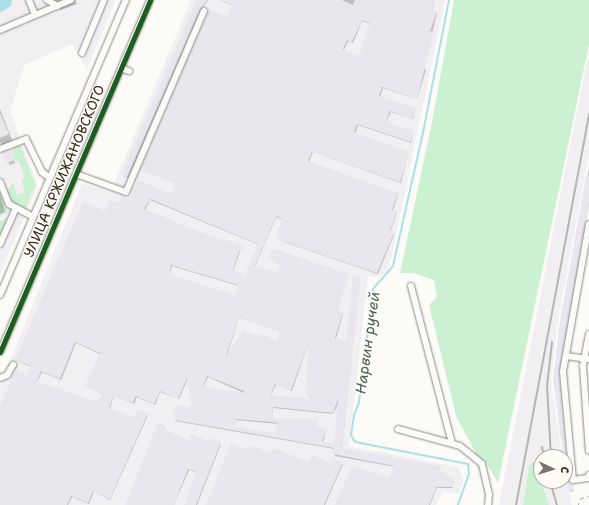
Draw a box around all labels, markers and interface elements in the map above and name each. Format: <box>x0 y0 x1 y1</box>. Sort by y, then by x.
street label: УЛИЦА КРЖИЖАНОВСКОГО <box>20 82 108 260</box>
water label: Нарвин ручей <box>352 291 384 395</box>
north arrow <box>533 449 573 489</box>
text: С <box>557 466 572 474</box>

